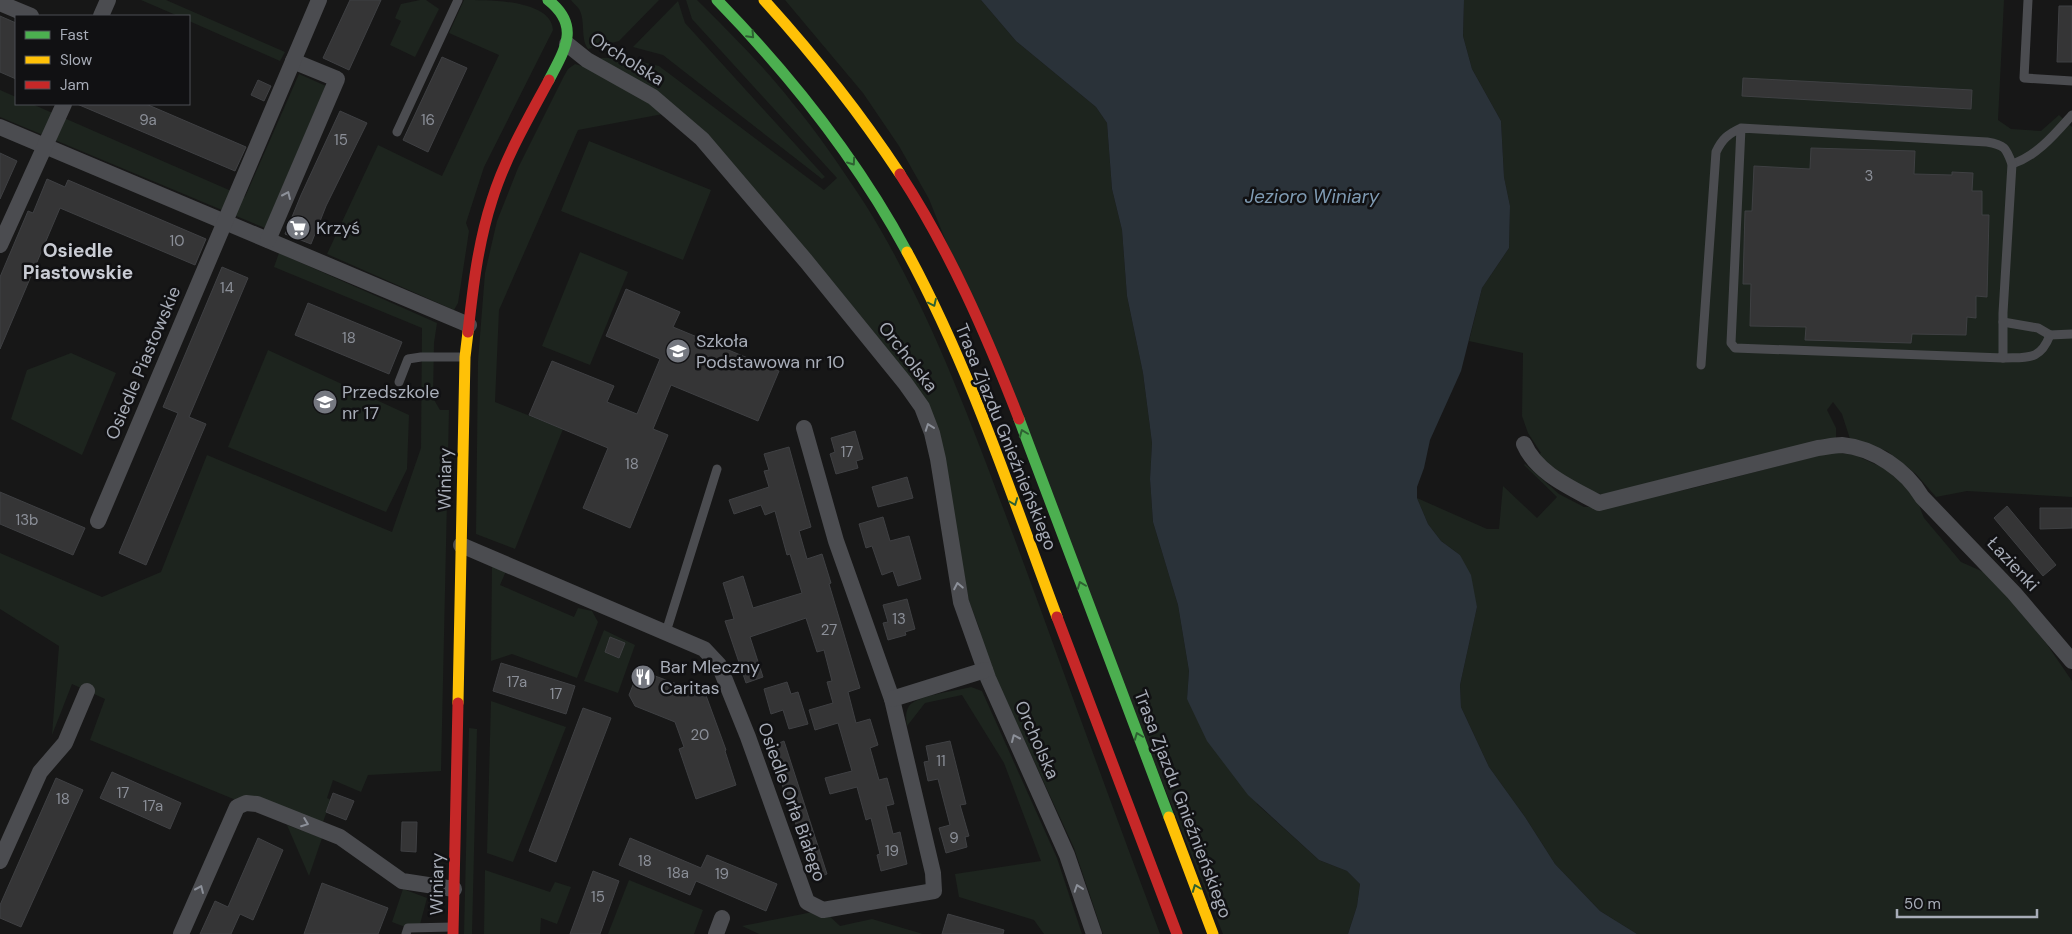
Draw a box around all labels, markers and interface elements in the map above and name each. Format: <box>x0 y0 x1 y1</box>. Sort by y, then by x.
legend <box>15 15 190 105</box>
text: Fast <box>60 25 89 45</box>
street label: Orcholska <box>585 27 669 91</box>
one-way arrow <box>745 29 754 38</box>
text: Slow <box>60 50 93 70</box>
text: Jam <box>60 75 89 95</box>
house number: 9a <box>139 110 157 130</box>
house number: 16 <box>421 110 435 130</box>
house number: 15 <box>334 130 348 150</box>
one-way arrow <box>846 156 855 166</box>
house number: 3 <box>1865 166 1873 186</box>
water label: Jezioro Winiary <box>1245 184 1381 209</box>
one-way arrow <box>281 191 292 200</box>
supermarket icon: Krzyś <box>285 215 311 241</box>
place label: Krzyś <box>316 216 360 240</box>
house number: 10 <box>170 231 184 251</box>
district label: Osiedle Piastowskie <box>23 238 133 285</box>
house number: 14 <box>220 278 234 298</box>
street label: Osiedle Piastowskie <box>100 283 186 443</box>
one-way arrow <box>926 298 937 307</box>
street label: Orcholska <box>873 317 943 397</box>
street label: Trasa Zjazdu Gnieźnieńskiego <box>949 320 1063 554</box>
house number: 18 <box>342 328 356 348</box>
place label: Szkoła Podstawowa nr 10 <box>696 329 845 374</box>
school or university icon: Szkoła Podstawowa nr 10 <box>665 338 691 364</box>
place label: Przedszkole nr 17 <box>342 380 439 425</box>
school or university icon: Przedszkole nr 17 <box>312 389 338 415</box>
one-way arrow <box>925 423 935 431</box>
one-way arrow <box>1019 429 1029 437</box>
house number: 17 <box>841 442 853 462</box>
street label: Winiary <box>432 447 458 511</box>
house number: 18 <box>625 454 639 474</box>
one-way arrow <box>1008 497 1018 506</box>
house number: 13b <box>16 510 38 530</box>
street label: Łazienki <box>1982 532 2044 596</box>
one-way arrow <box>1076 581 1086 589</box>
one-way arrow <box>954 582 964 591</box>
house number: 13 <box>892 609 906 629</box>
house number: 27 <box>821 620 837 640</box>
place label: Bar Mleczny Caritas <box>660 655 760 700</box>
restaurant icon: Bar Mleczny Caritas <box>630 664 656 690</box>
house number: 17a <box>507 672 527 692</box>
house number: 17 <box>550 684 562 704</box>
street label: Trasa Zjazdu Gnieźnieńskiego <box>1128 686 1238 922</box>
street label: Orcholska <box>1009 697 1065 783</box>
street label: Osiedle Orła Białego <box>752 719 832 885</box>
house number: 20 <box>691 725 709 745</box>
one-way arrow <box>1134 733 1144 741</box>
one-way arrow <box>1010 734 1021 743</box>
house number: 11 <box>936 751 946 771</box>
house number: 17 <box>117 783 129 803</box>
house number: 18 <box>56 789 70 809</box>
house number: 17a <box>143 796 163 816</box>
one-way arrow <box>300 817 309 827</box>
house number: 9 <box>949 828 959 848</box>
house number: 19 <box>885 841 899 861</box>
house number: 18 <box>638 851 652 871</box>
street label: Winiary <box>424 852 450 916</box>
house number: 18a <box>667 863 689 883</box>
house number: 19 <box>715 864 729 884</box>
one-way arrow <box>1074 884 1084 893</box>
one-way arrow <box>194 885 205 894</box>
one-way arrow <box>1192 885 1202 893</box>
scale bar <box>1897 886 2037 918</box>
house number: 15 <box>591 887 605 907</box>
text: 50 m <box>1904 894 1941 914</box>

